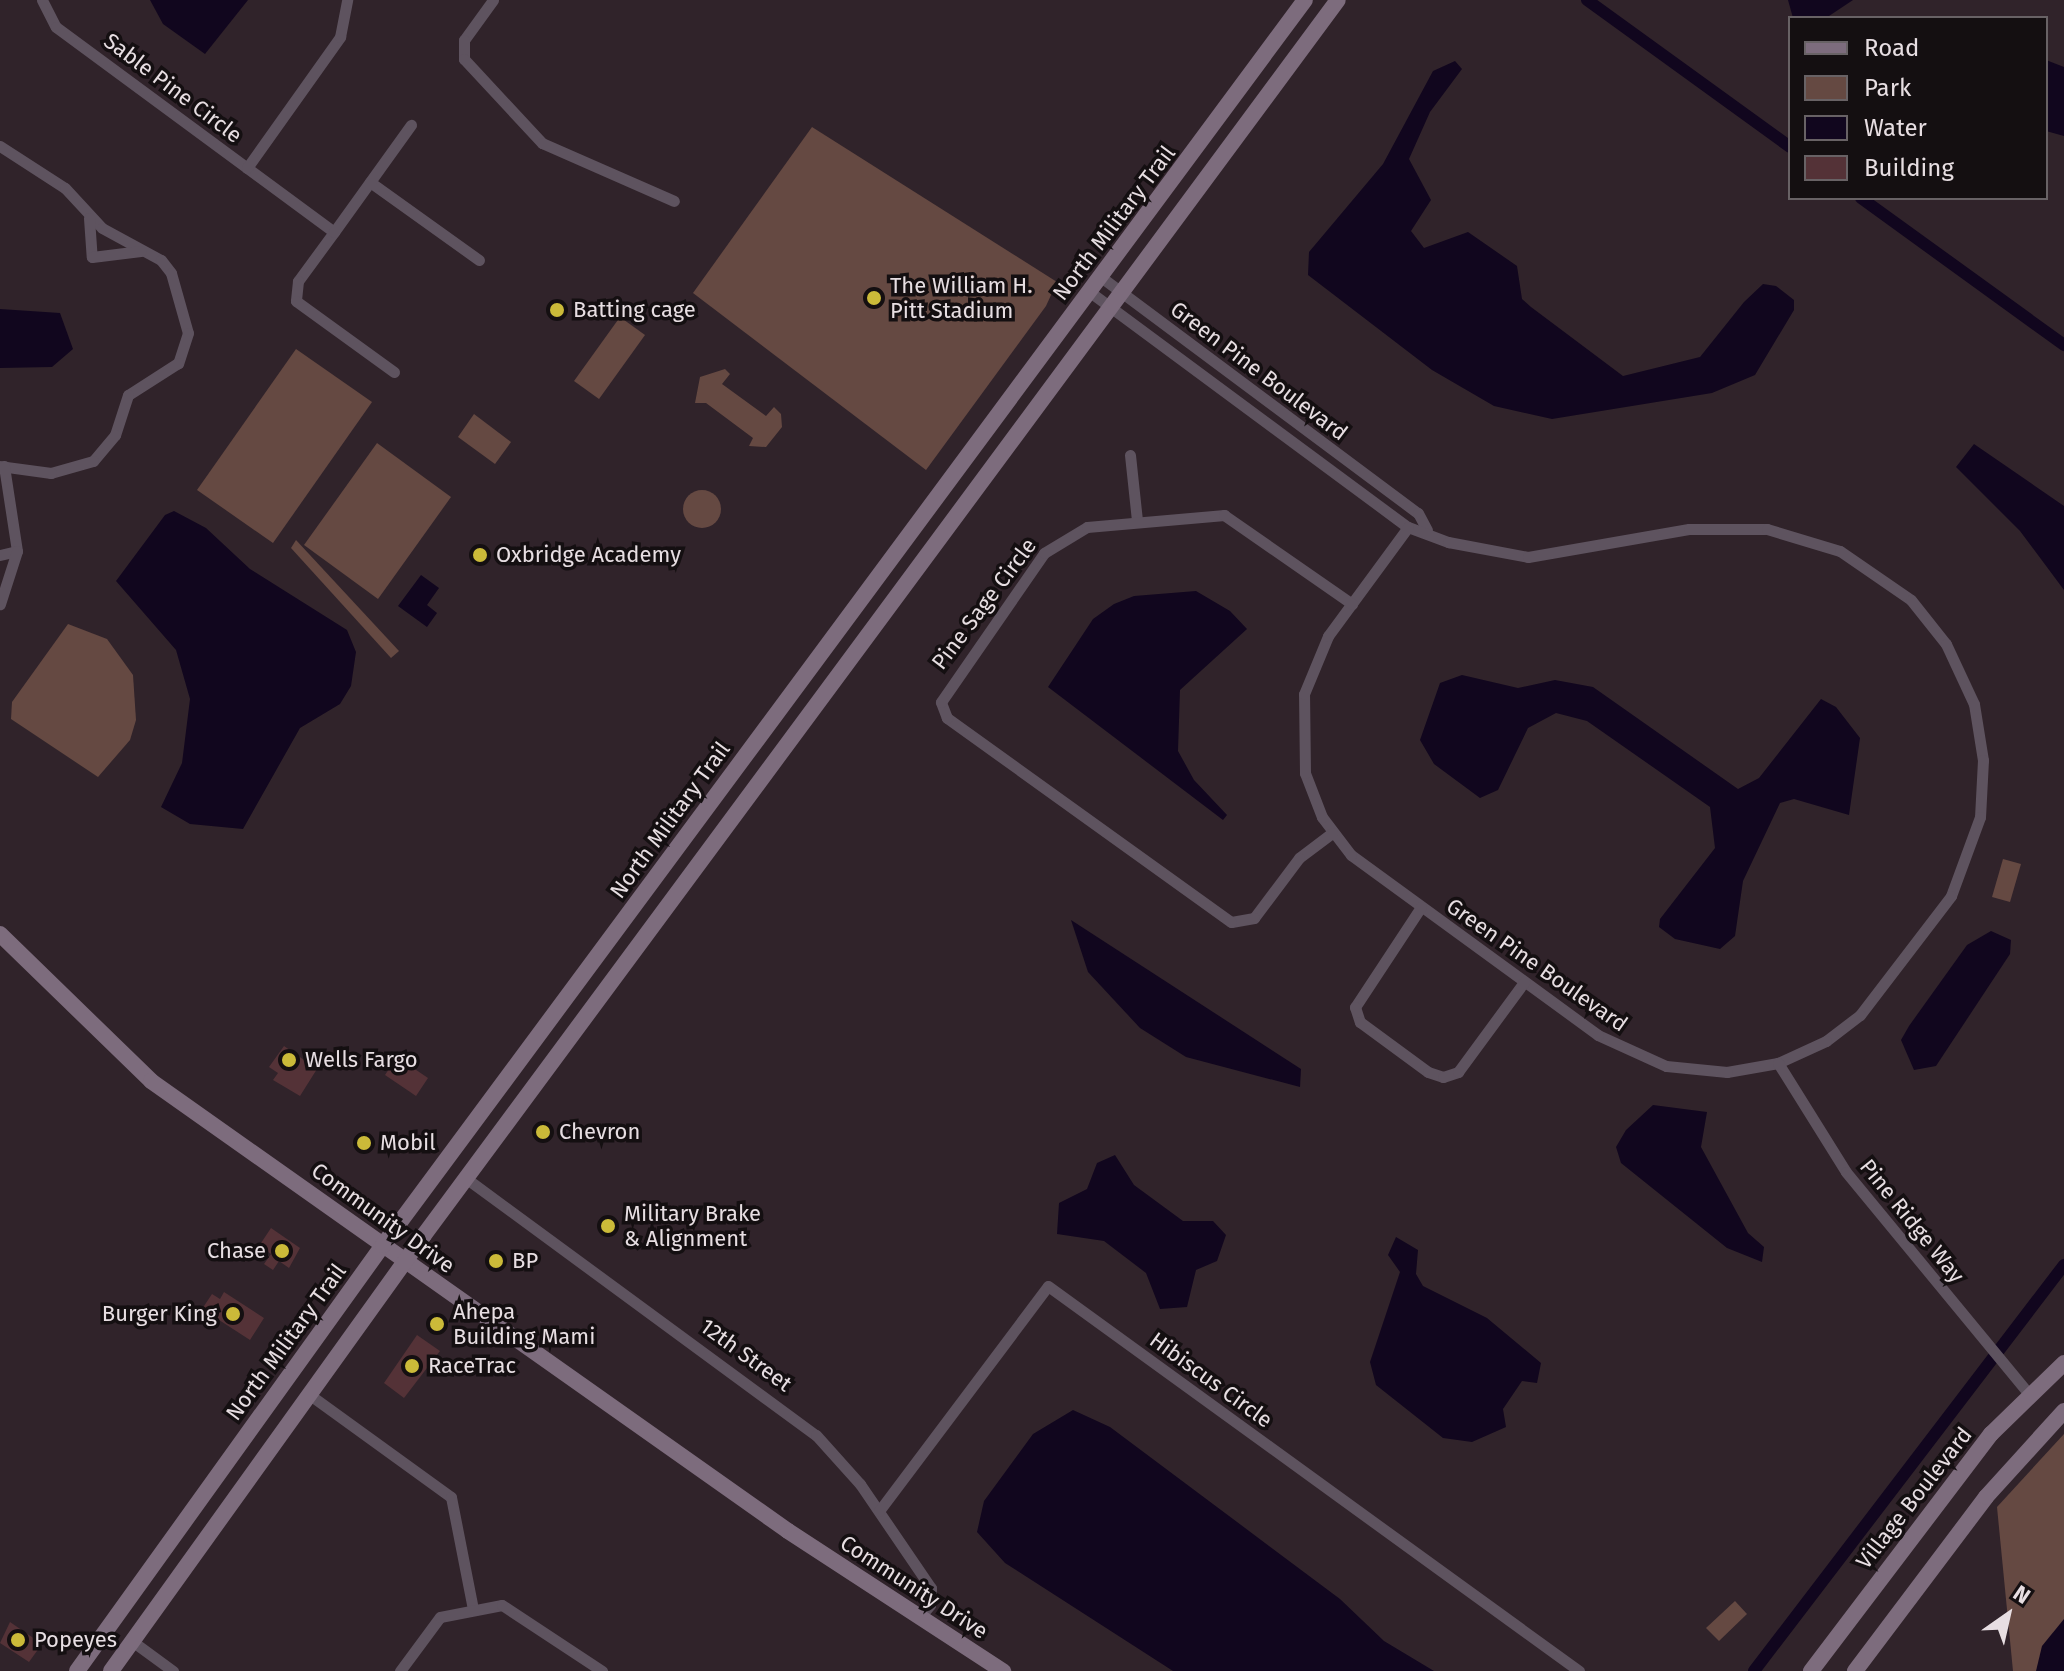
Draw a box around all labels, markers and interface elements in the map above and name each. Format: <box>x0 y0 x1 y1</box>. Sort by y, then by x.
legend <box>1788 16 2048 200</box>
street label: Sable Pine Circle <box>99 27 247 149</box>
text: Road <box>1864 34 1919 62</box>
text: Park <box>1864 74 1911 102</box>
text: Water <box>1864 114 1927 142</box>
street label: North Military Trail <box>1047 140 1181 306</box>
text: Building <box>1864 154 1954 182</box>
place label: The William H. Pitt Stadium <box>890 272 1032 324</box>
marker: The William H. Pitt Stadium <box>865 289 883 307</box>
street label: Green Pine Boulevard <box>1165 296 1353 446</box>
place label: Batting cage <box>573 297 696 323</box>
marker: Batting cage <box>548 301 566 319</box>
street label: Pine Sage Circle <box>926 533 1042 675</box>
place label: Oxbridge Academy <box>496 542 681 568</box>
marker: Oxbridge Academy <box>471 546 489 564</box>
street label: North Military Trail <box>604 737 736 903</box>
street label: Green Pine Boulevard <box>1441 893 1633 1037</box>
place label: Wells Fargo <box>305 1047 417 1073</box>
marker: Wells Fargo <box>280 1051 298 1069</box>
place label: Chevron <box>559 1119 640 1145</box>
marker: Chevron <box>534 1123 552 1141</box>
place label: Mobil <box>380 1130 436 1156</box>
marker: Mobil <box>355 1134 373 1152</box>
street label: Pine Ridge Way <box>1854 1154 1970 1288</box>
street label: Community Drive <box>306 1157 460 1279</box>
place label: Military Brake & Alignment <box>624 1200 761 1252</box>
marker: Military Brake & Alignment <box>599 1217 617 1235</box>
place label: Chase <box>207 1238 266 1264</box>
marker: Chase <box>273 1242 291 1260</box>
place label: BP <box>512 1248 538 1274</box>
marker: BP <box>487 1252 505 1270</box>
street label: North Military Trail <box>220 1259 352 1425</box>
place label: Ahepa Building Mami <box>453 1298 595 1350</box>
place label: Burger King <box>102 1301 217 1327</box>
marker: Burger King <box>224 1305 242 1323</box>
street label: 12th Street <box>695 1313 797 1397</box>
marker: Ahepa Building Mami <box>428 1315 446 1333</box>
street label: Hibiscus Circle <box>1145 1327 1277 1433</box>
place label: RaceTrac <box>428 1353 516 1379</box>
marker: RaceTrac <box>403 1357 421 1375</box>
street label: Village Boulevard <box>1850 1422 1978 1574</box>
street label: Community Drive <box>835 1530 993 1644</box>
north arrow <box>1968 1575 2048 1655</box>
text: N <box>2008 1579 2035 1610</box>
place label: Popeyes <box>34 1627 117 1653</box>
marker: Popeyes <box>9 1631 27 1649</box>

